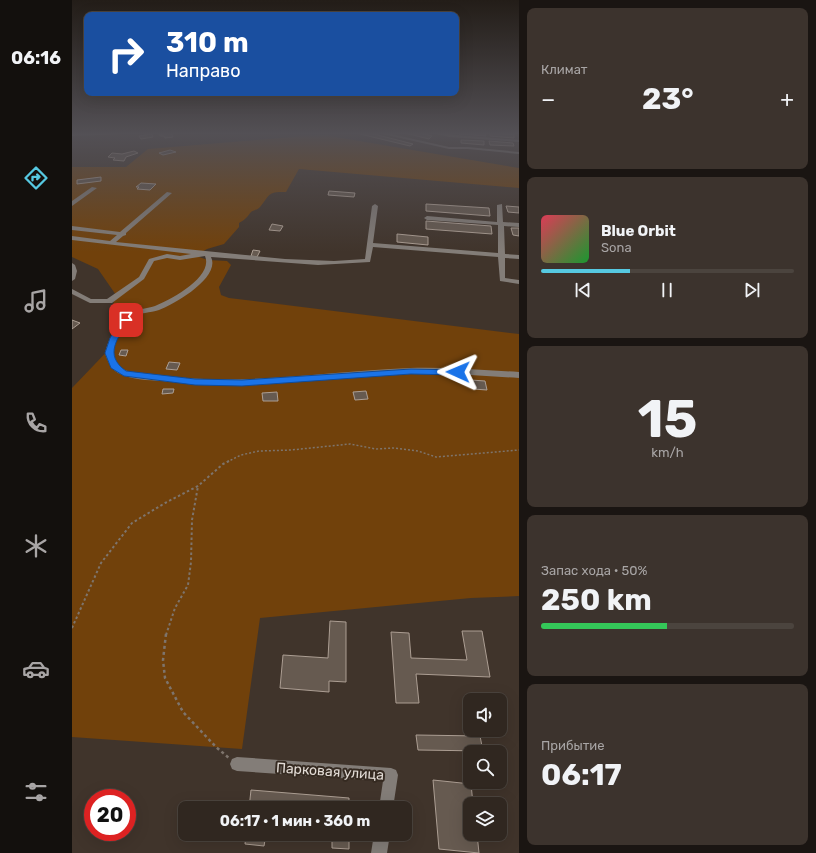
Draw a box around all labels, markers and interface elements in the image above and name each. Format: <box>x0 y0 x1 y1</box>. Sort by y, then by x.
text: 310 m <box>166 26 249 59</box>
icon: right <box>100 28 152 80</box>
text: 06:16 <box>11 47 61 69</box>
text: Направо <box>166 60 241 82</box>
text: Климат <box>541 62 587 77</box>
text: 23° <box>642 81 694 117</box>
text: − <box>541 86 555 113</box>
text: + <box>780 86 794 113</box>
icon: directions <box>22 164 50 192</box>
text: Blue Orbit <box>601 222 676 240</box>
text: Sona <box>601 240 632 255</box>
icon: previous <box>572 279 594 301</box>
icon: pause <box>656 279 678 301</box>
icon: next <box>741 279 763 301</box>
icon: music <box>22 287 50 315</box>
pin <box>109 303 143 337</box>
icon: arrive <box>115 309 137 331</box>
position arrow <box>437 351 479 393</box>
text: 15 <box>638 388 697 450</box>
icon: phone <box>22 409 50 437</box>
text: km/h <box>651 445 684 460</box>
icon: climate <box>22 532 50 560</box>
text: Запас хода · 50% <box>541 563 647 578</box>
text: 250 km <box>541 582 652 618</box>
icon: car <box>22 655 50 683</box>
map controls <box>463 693 507 841</box>
button: sound <box>463 693 507 737</box>
text: Прибытие <box>541 738 605 753</box>
button: search <box>463 745 507 789</box>
text: 06:17 <box>541 757 622 793</box>
street label: Парковая улица <box>275 759 385 784</box>
icon: filters <box>22 778 50 806</box>
speed limit sign: 20 <box>84 789 136 841</box>
button: layers <box>463 797 507 841</box>
text: 06:17 · 1 мин · 360 m <box>220 812 370 830</box>

